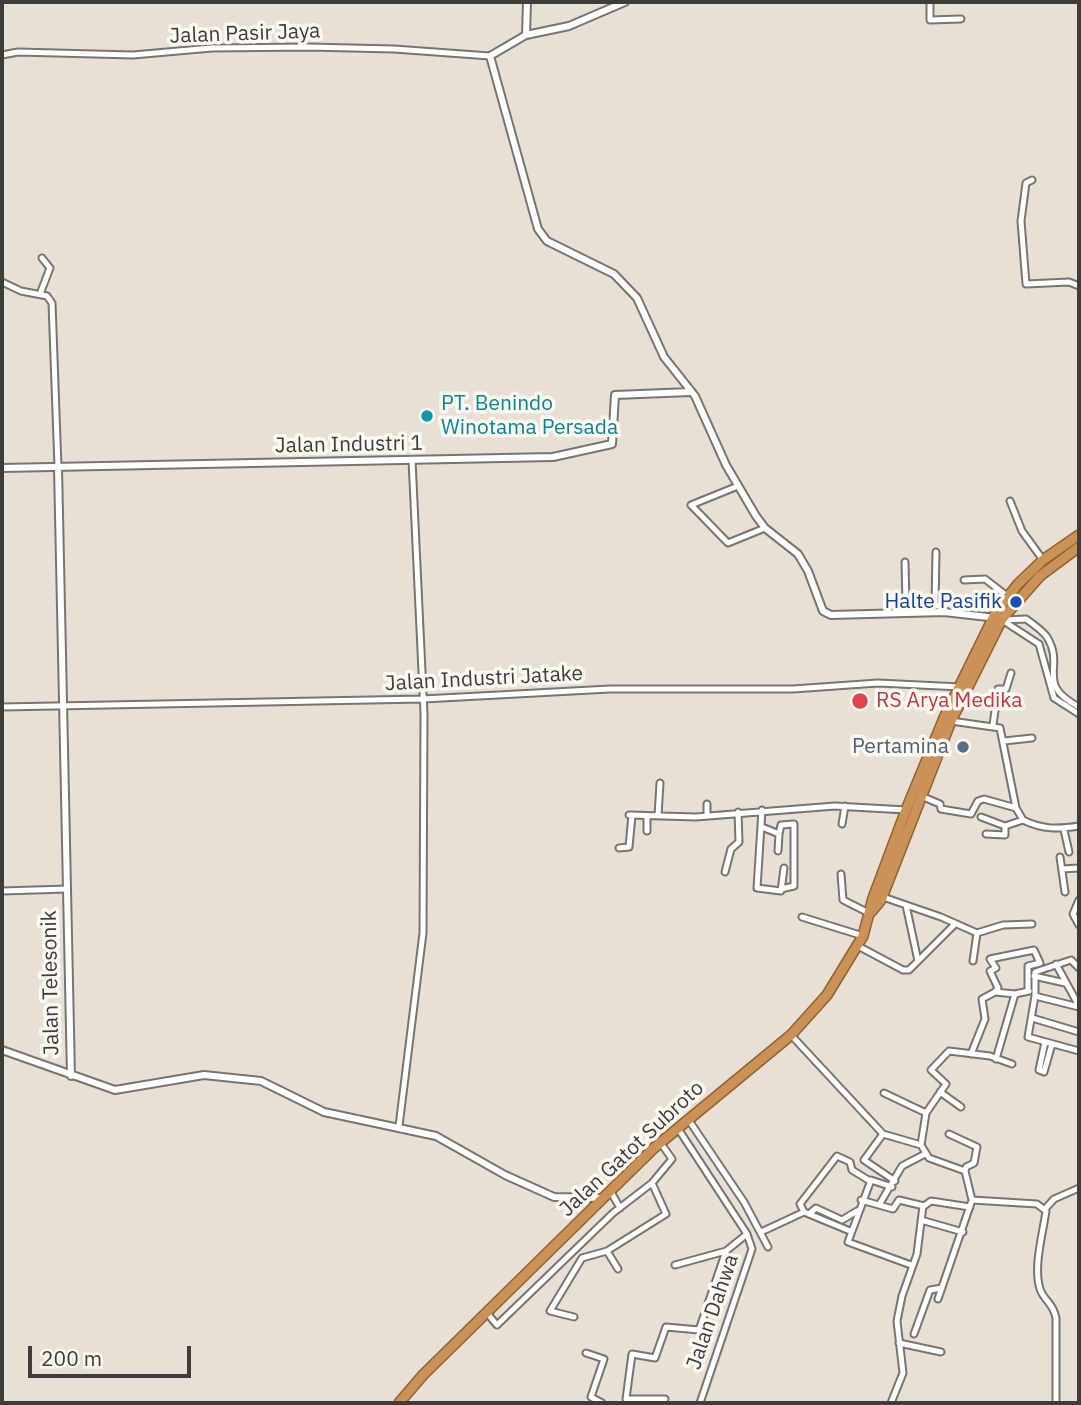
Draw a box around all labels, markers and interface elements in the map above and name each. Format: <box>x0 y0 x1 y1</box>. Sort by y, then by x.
street label: Jalan Pasir Jaya <box>169 19 321 49</box>
place label: PT. Benindo Winotama Persada <box>441 391 618 441</box>
marker: PT. Benindo Winotama Persada <box>419 408 435 424</box>
street label: Jalan Industri 1 <box>275 431 423 459</box>
place label: Halte Pasifik <box>884 589 1002 615</box>
marker: Halte Pasifik <box>1008 594 1024 610</box>
street label: Jalan Industri Jatake <box>384 661 584 697</box>
place label: RS Arya Medika <box>876 688 1023 714</box>
marker: RS Arya Medika <box>850 691 870 711</box>
place label: Pertamina <box>852 734 949 760</box>
marker: Pertamina <box>955 739 971 755</box>
street label: Jalan Telesonik <box>37 910 65 1056</box>
street label: Jalan Gatot Subroto <box>555 1076 709 1222</box>
street label: Jalan Dahwa <box>682 1251 744 1373</box>
scale bar <box>32 1332 194 1376</box>
text: 200 m <box>41 1344 102 1372</box>

